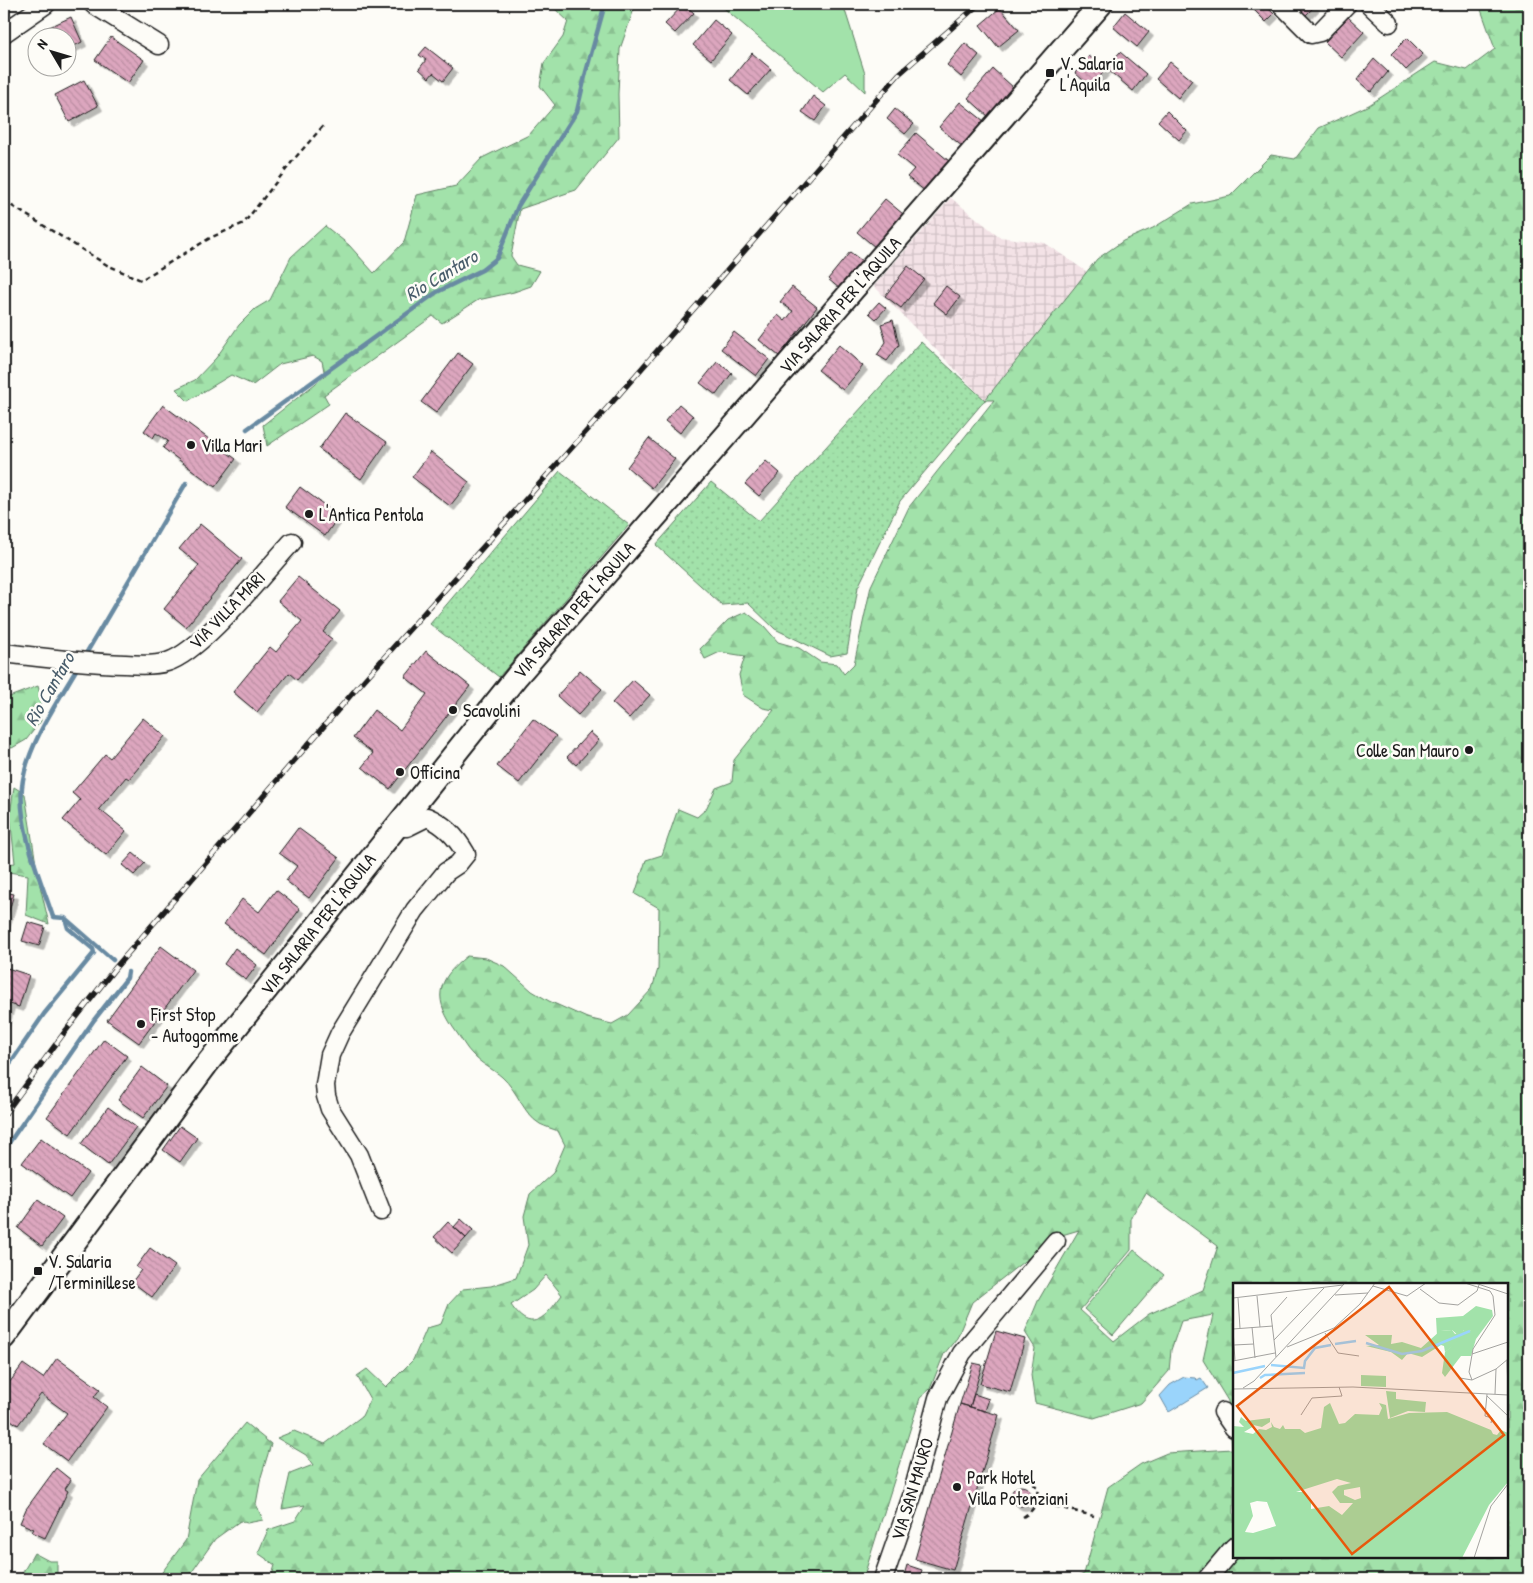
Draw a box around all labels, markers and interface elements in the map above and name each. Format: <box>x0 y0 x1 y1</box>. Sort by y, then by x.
north arrow <box>28 28 78 78</box>
text: N <box>32 34 51 52</box>
place label: V. Salaria L'Aquila <box>1060 51 1123 97</box>
marker: V. Salaria L'Aquila <box>1044 67 1056 79</box>
street label: VIA SALARIA PER L'AQUILA <box>774 231 907 379</box>
water label: Rio Cantaro <box>400 242 483 307</box>
place label: Villa Mari <box>201 433 263 458</box>
marker: Villa Mari <box>185 439 197 451</box>
place label: L'Antica Pentola <box>319 502 423 527</box>
marker: L'Antica Pentola <box>303 508 315 520</box>
street label: VIA SALARIA PER L'AQUILA <box>508 536 641 684</box>
street label: VIA VILLA MARI <box>183 565 271 655</box>
water label: Rio Cantaro <box>18 647 81 730</box>
place label: Scavolini <box>463 698 521 723</box>
marker: Scavolini <box>447 704 459 716</box>
place label: Colle San Mauro <box>1356 738 1459 763</box>
marker: Colle San Mauro <box>1463 744 1475 756</box>
place label: Officina <box>410 760 460 785</box>
marker: Officina <box>394 766 406 778</box>
street label: VIA SALARIA PER L'AQUILA <box>255 848 382 1000</box>
place label: First Stop - Autogomme <box>150 1002 239 1048</box>
marker: First Stop - Autogomme <box>135 1018 147 1030</box>
place label: V. Salaria /Terminillese <box>48 1249 136 1295</box>
marker: V. Salaria /Terminillese <box>32 1265 44 1277</box>
inset map <box>1233 1283 1508 1558</box>
street label: VIA SAN MAURO <box>885 1435 939 1543</box>
place label: Park Hotel Villa Potenziani <box>967 1465 1068 1511</box>
marker: Park Hotel Villa Potenziani <box>951 1481 963 1493</box>

